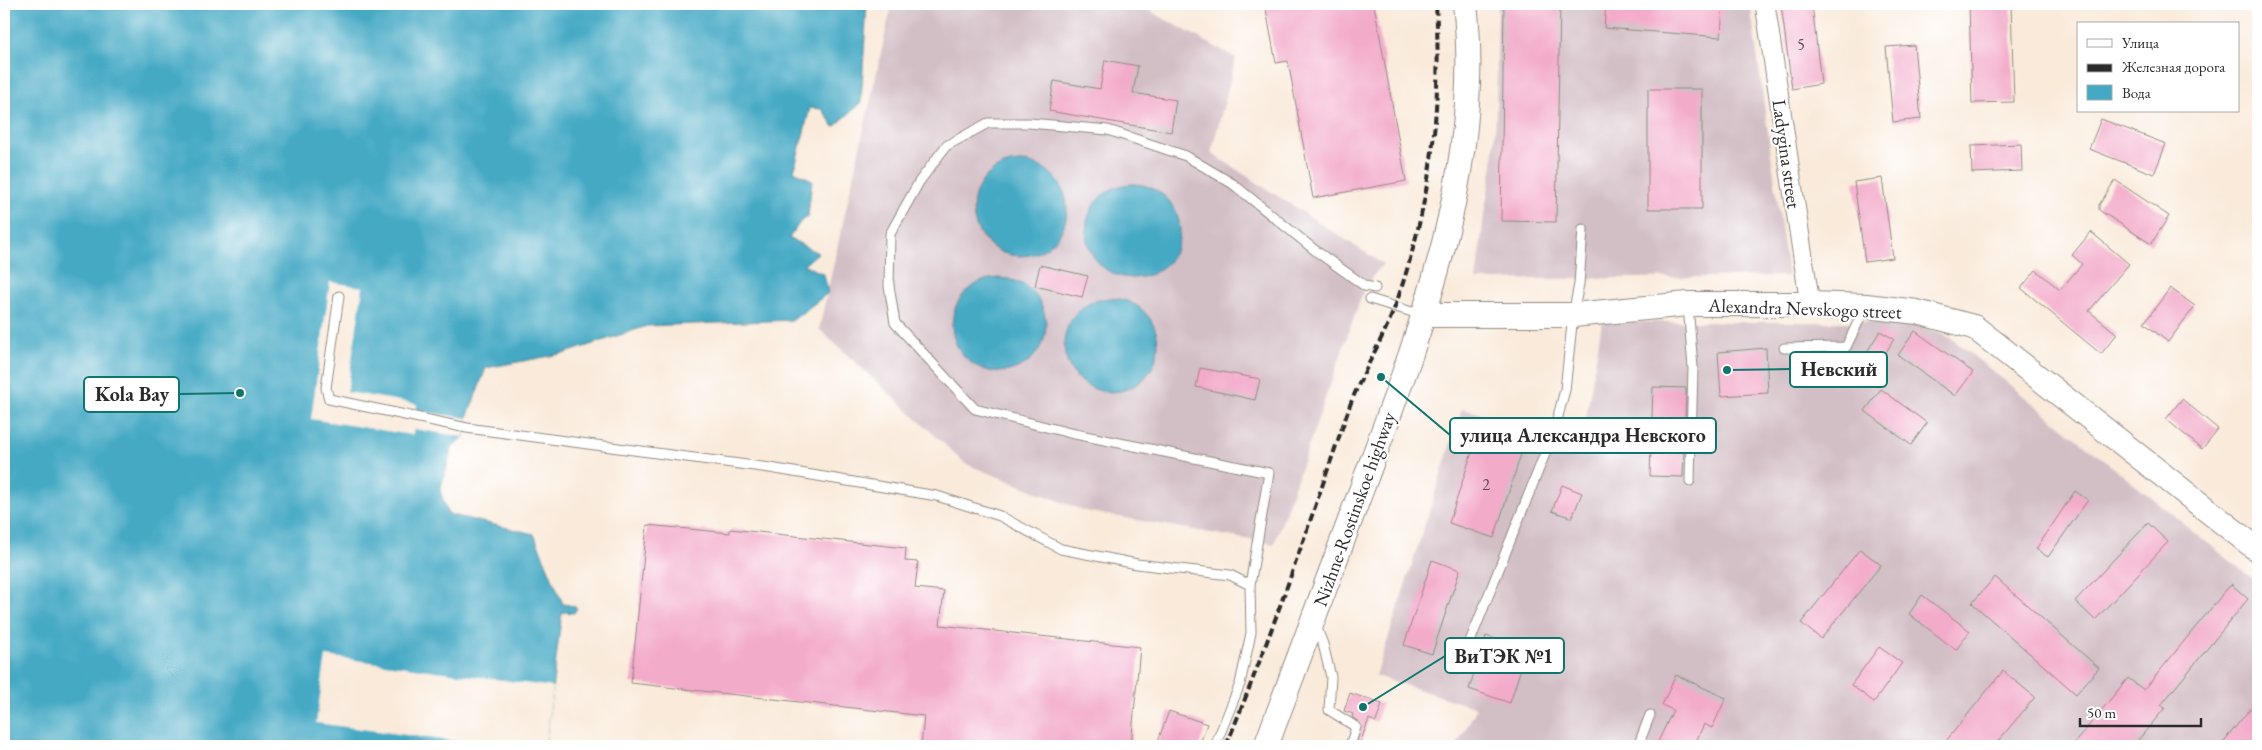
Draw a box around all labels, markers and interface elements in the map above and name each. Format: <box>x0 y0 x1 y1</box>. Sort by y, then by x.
legend <box>2077 22 2240 112</box>
text: Улица <box>2121 33 2159 52</box>
house number: 5 <box>1797 34 1805 55</box>
text: Железная дорога <box>2121 57 2225 76</box>
text: Вода <box>2122 83 2151 102</box>
street label: Ladygina street <box>1766 98 1807 210</box>
street label: Alexandra Nevskogo street <box>1707 293 1902 324</box>
callout: Невский <box>1790 352 1887 387</box>
text: Невский <box>1801 356 1878 382</box>
callout: Kola Bay <box>84 377 179 412</box>
text: Kola Bay <box>95 381 169 407</box>
street label: Nizhne-Rostinskoe highway <box>1308 408 1402 610</box>
callout: улица Александра Невского <box>1450 418 1716 453</box>
text: улица Александра Невского <box>1460 422 1706 448</box>
house number: 2 <box>1482 474 1490 495</box>
callout: ВиТЭК №1 <box>1445 638 1564 673</box>
text: ВиТЭК №1 <box>1455 643 1553 669</box>
scale bar <box>2080 695 2201 727</box>
text: 50 m <box>2087 703 2116 722</box>

